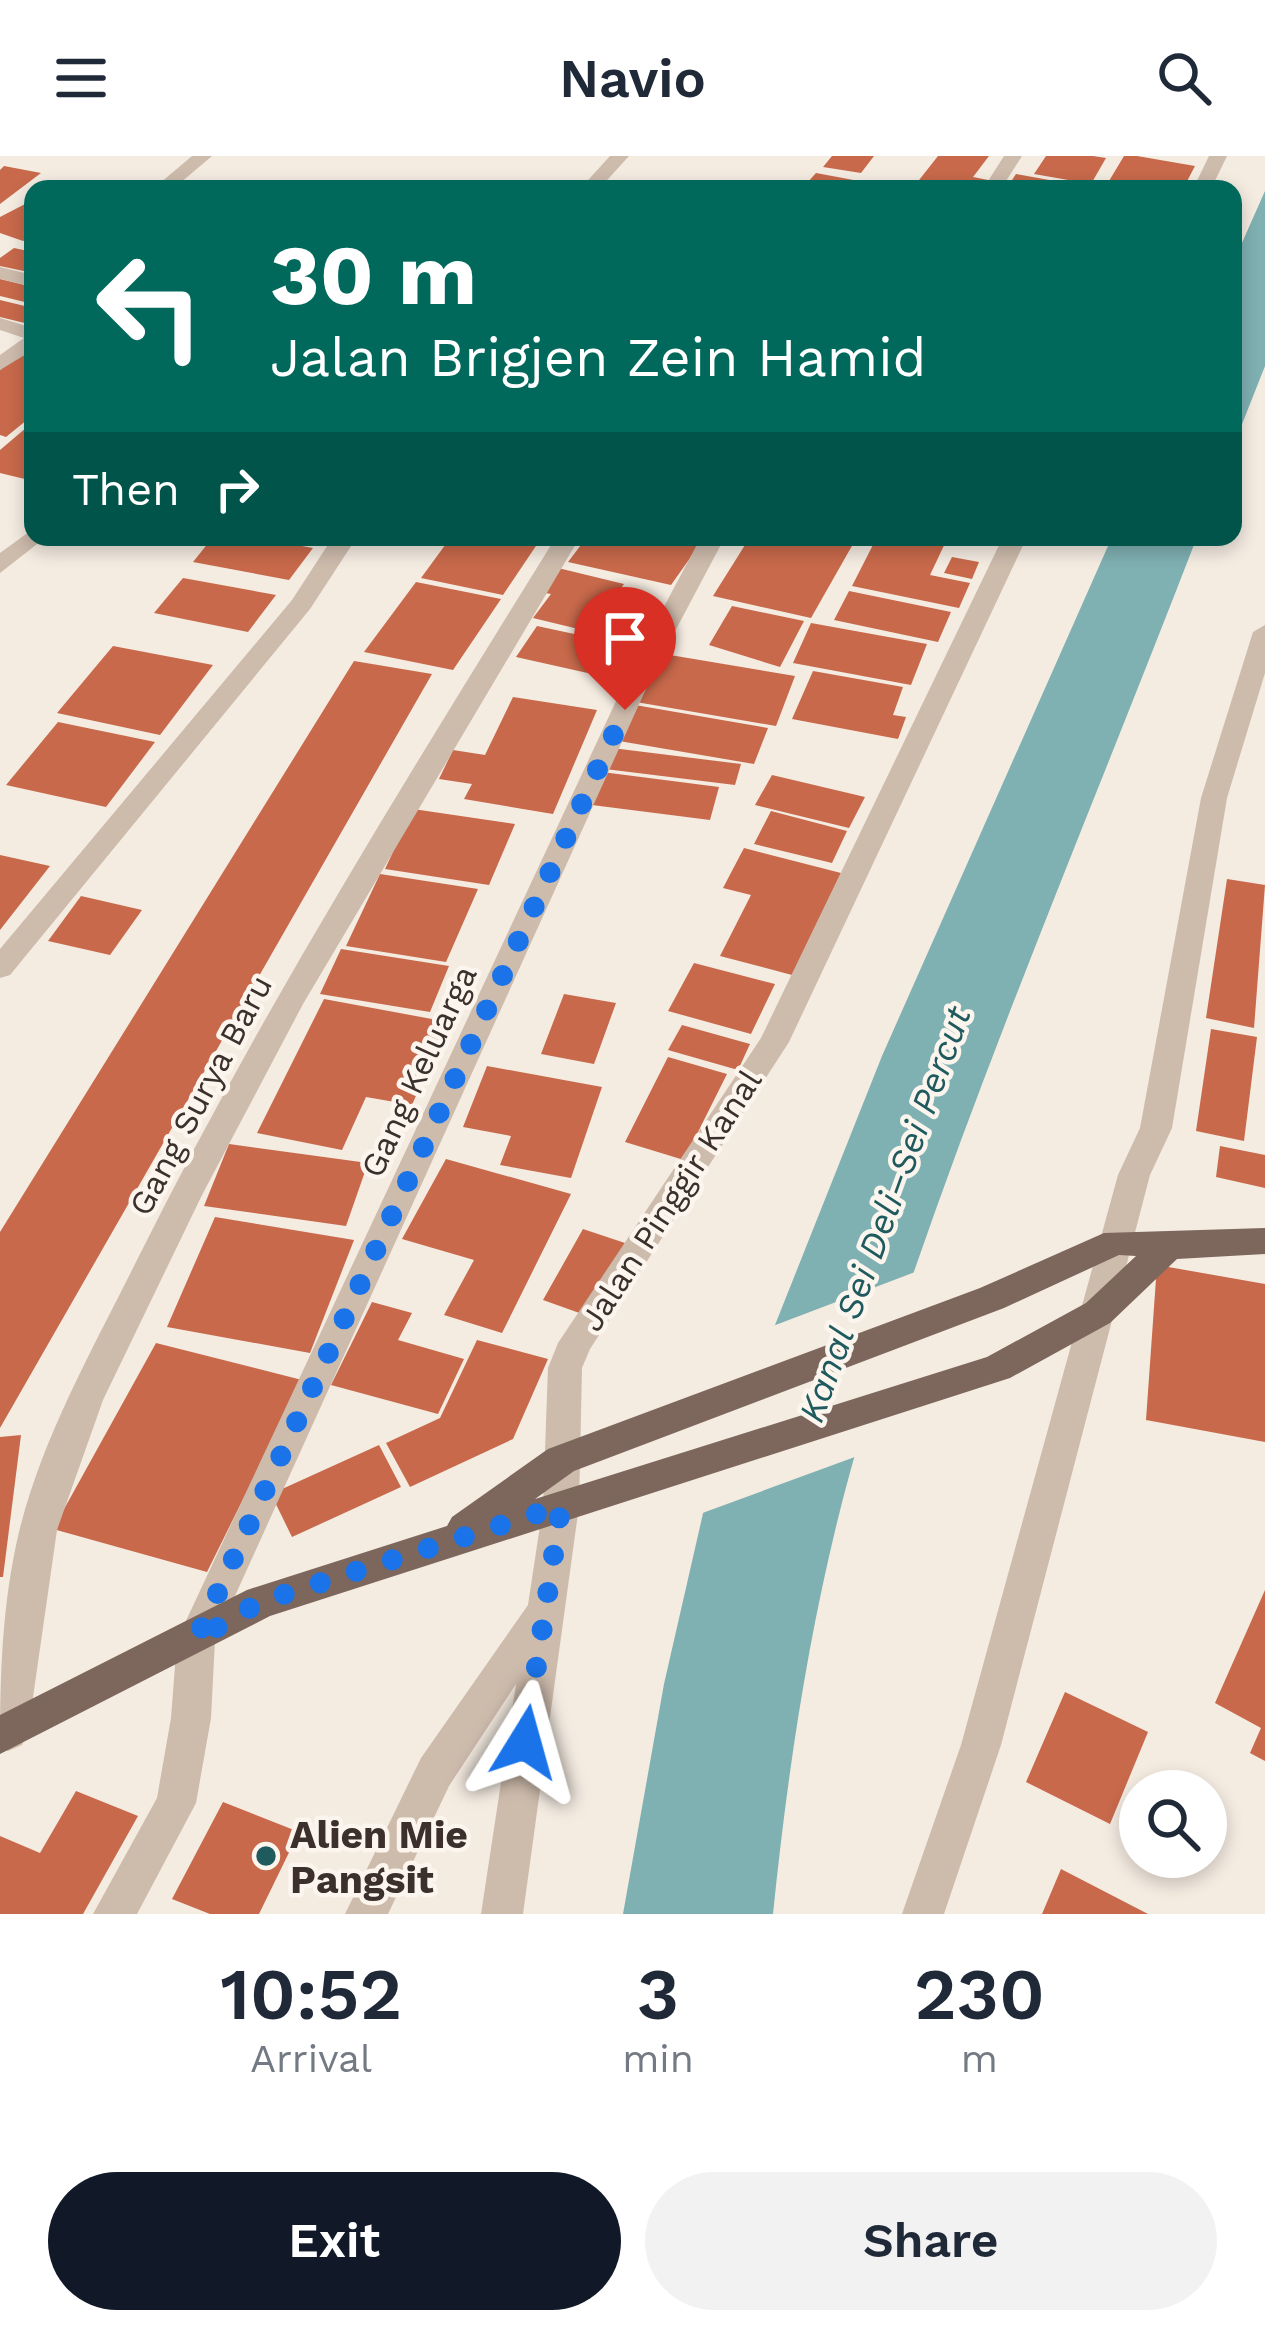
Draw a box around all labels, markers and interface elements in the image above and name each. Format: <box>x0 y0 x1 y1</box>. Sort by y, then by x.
icon: menu <box>48 45 114 111</box>
icon: search <box>1151 45 1217 111</box>
text: Navio <box>559 47 706 110</box>
text: 30 m <box>270 226 477 324</box>
icon: left <box>72 228 228 384</box>
text: Jalan Brigjen Zein Hamid <box>270 326 926 389</box>
icon: right <box>204 456 270 522</box>
text: Then <box>72 463 180 516</box>
pin <box>574 587 676 710</box>
icon: arrive <box>592 605 658 671</box>
street label: Gang Keluarga <box>352 959 485 1183</box>
street label: Gang Surya Baru <box>121 968 280 1222</box>
water label: Kanal Sei Deli–Sei Percut <box>790 999 980 1428</box>
street label: Jalan Pinggir Kanal <box>571 1062 769 1338</box>
position arrow <box>462 1679 588 1805</box>
map controls <box>1119 1770 1227 1878</box>
button: search <box>1119 1770 1227 1878</box>
place label: Alien Mie Pangsit <box>290 1812 468 1902</box>
marker: Alien Mie Pangsit <box>253 1843 279 1869</box>
text: 10:52 <box>220 1952 402 2036</box>
text: 3 <box>637 1952 679 2036</box>
text: 230 <box>914 1952 1045 2036</box>
text: Arrival <box>250 2036 372 2081</box>
text: min <box>622 2036 694 2081</box>
text: m <box>961 2036 998 2081</box>
button: Exit <box>48 2172 621 2310</box>
button: Share <box>645 2172 1217 2310</box>

